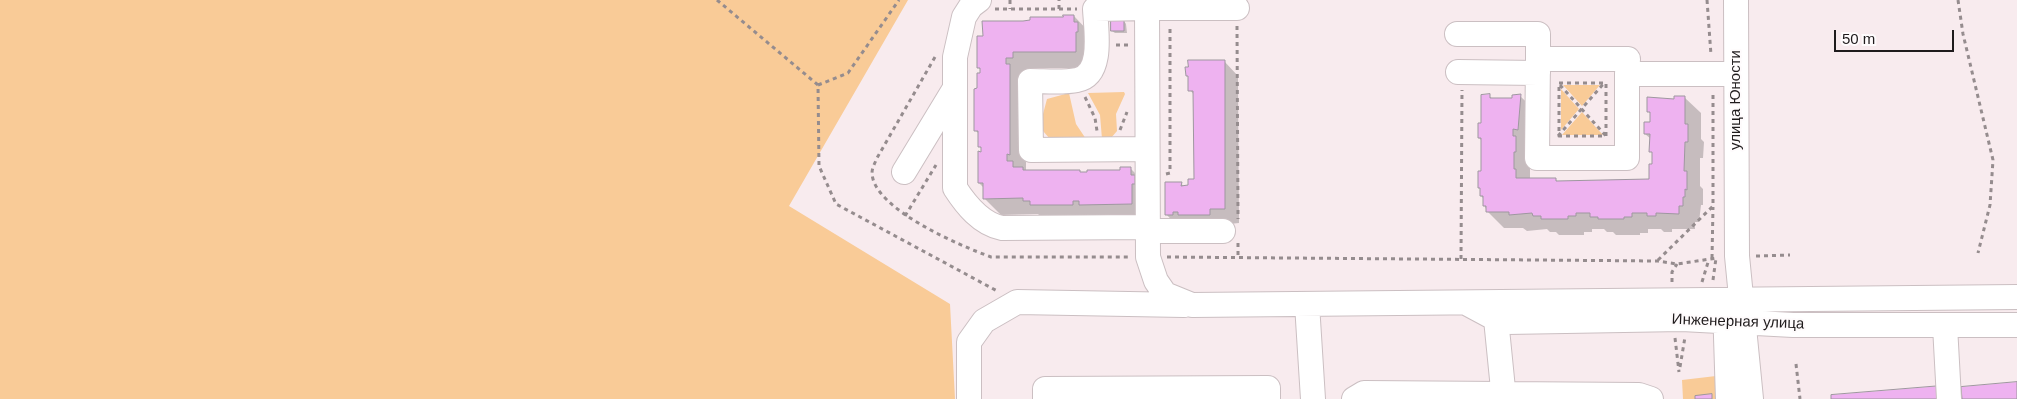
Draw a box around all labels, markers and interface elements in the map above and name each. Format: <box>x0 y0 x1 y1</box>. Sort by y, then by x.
scale bar <box>1837 20 1957 52</box>
text: 50 m <box>1842 30 1875 47</box>
street label: улица Юности <box>1727 50 1745 150</box>
street label: Инженерная улица <box>1671 311 1805 333</box>

